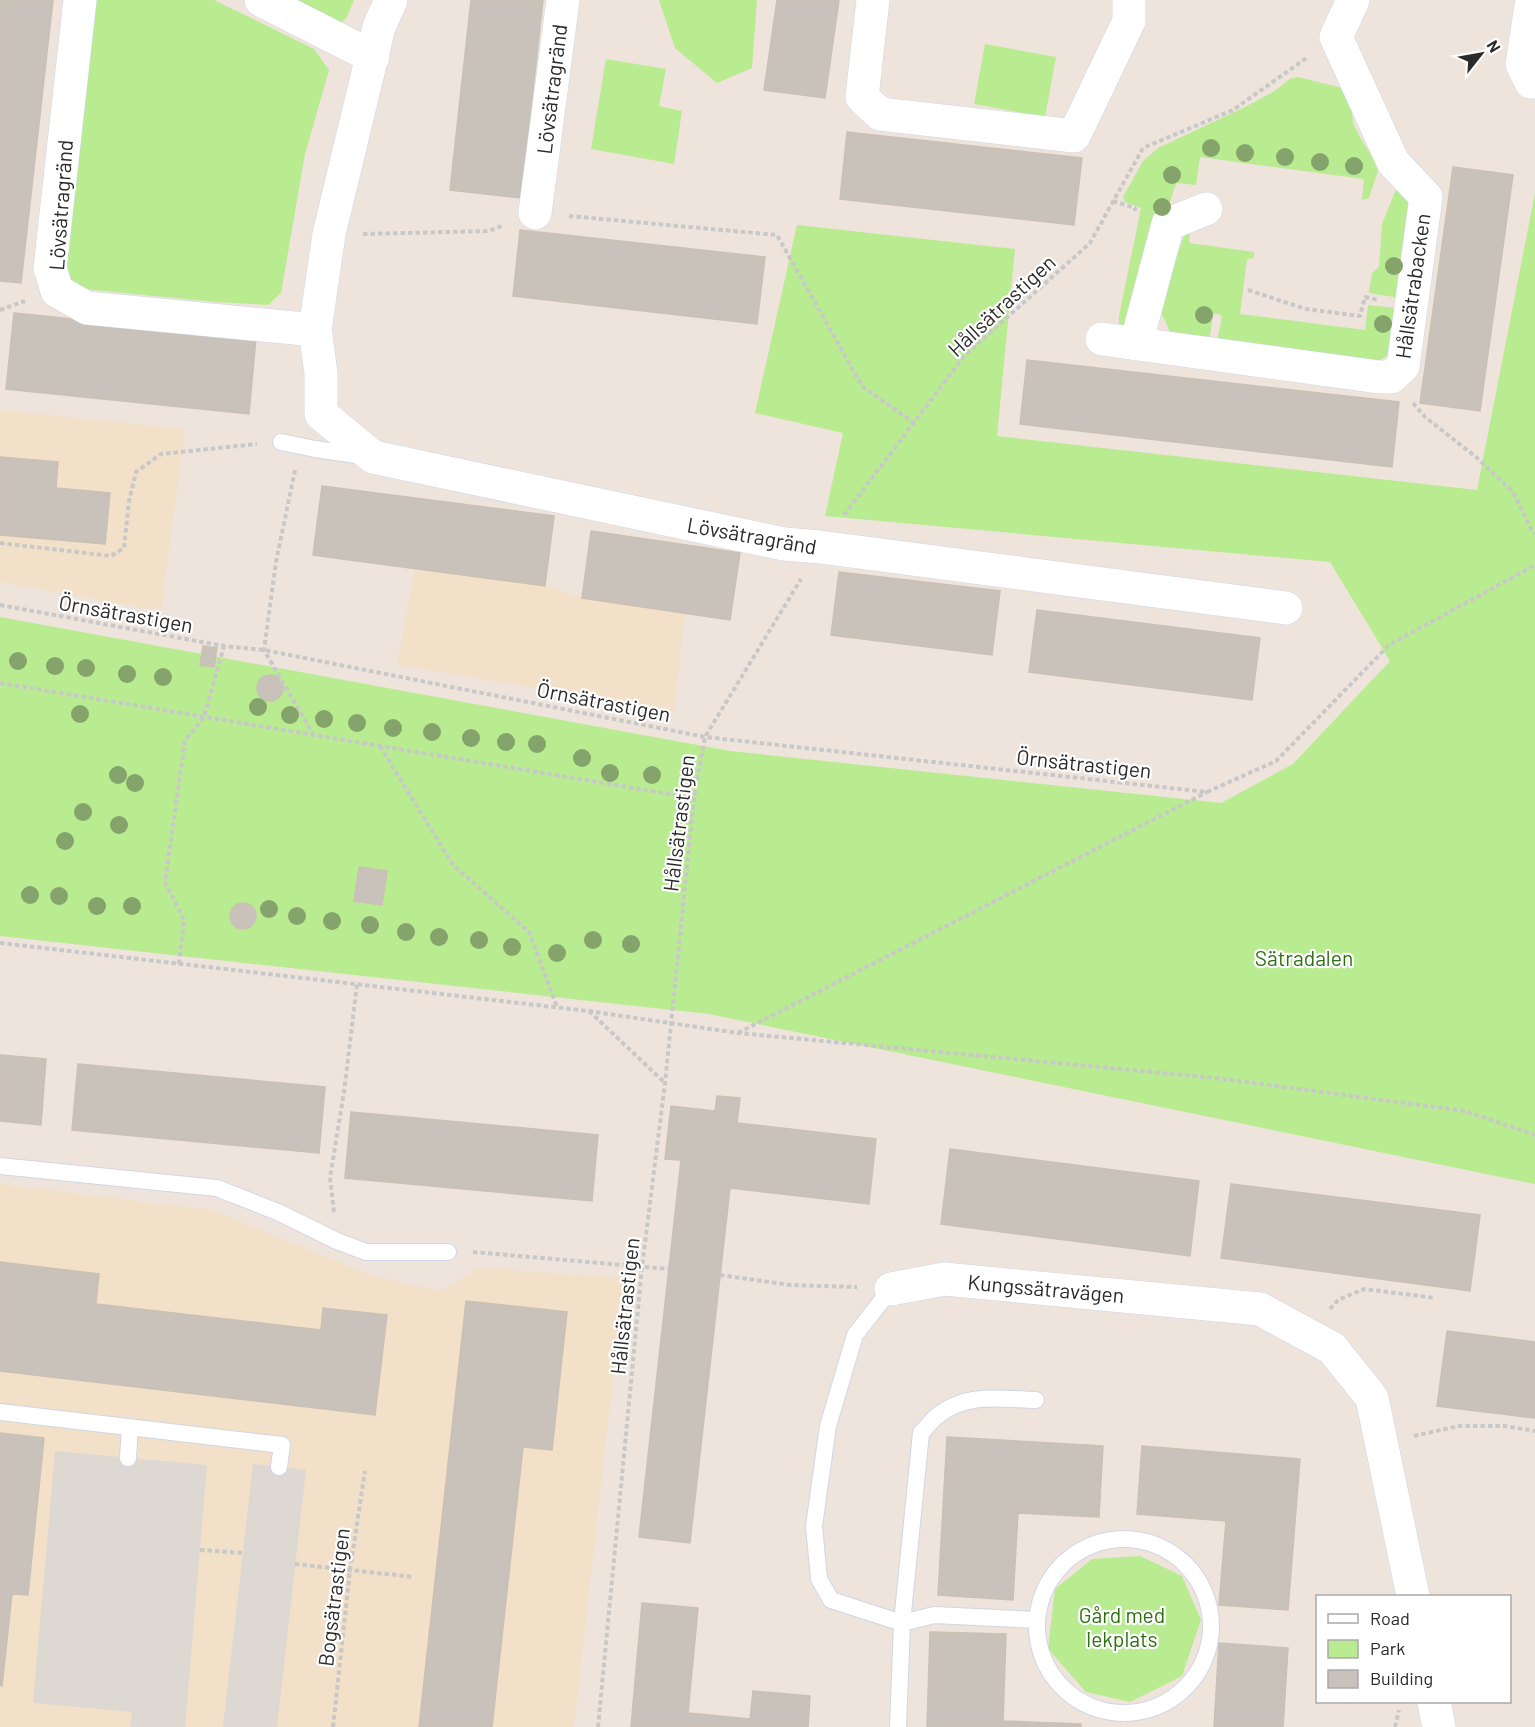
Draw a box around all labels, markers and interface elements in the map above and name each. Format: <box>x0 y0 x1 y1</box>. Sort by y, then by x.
street label: Lövsätragränd <box>531 22 571 156</box>
north arrow <box>1451 24 1511 84</box>
text: N <box>1483 37 1505 55</box>
street label: Lövsätragränd <box>43 139 77 271</box>
street label: Hållsätrabacken <box>1389 212 1435 360</box>
street label: Hållsätrastigen <box>942 249 1060 361</box>
street label: Lövsätragränd <box>685 511 819 559</box>
street label: Örnsätrastigen <box>57 589 195 637</box>
street label: Örnsätrastigen <box>535 676 673 726</box>
street label: Örnsätrastigen <box>1015 743 1153 783</box>
street label: Hållsätrastigen <box>657 753 699 893</box>
park label: Sätradalen <box>1255 945 1353 970</box>
street label: Hållsätrastigen <box>604 1236 644 1376</box>
street label: Kungssätravägen <box>967 1269 1125 1307</box>
street label: Bogsätrastigen <box>312 1526 354 1668</box>
legend <box>1316 1595 1511 1703</box>
park label: Gård med lekplats <box>1079 1602 1165 1651</box>
text: Road <box>1370 1607 1410 1629</box>
text: Park <box>1370 1637 1405 1659</box>
text: Building <box>1370 1667 1433 1689</box>

